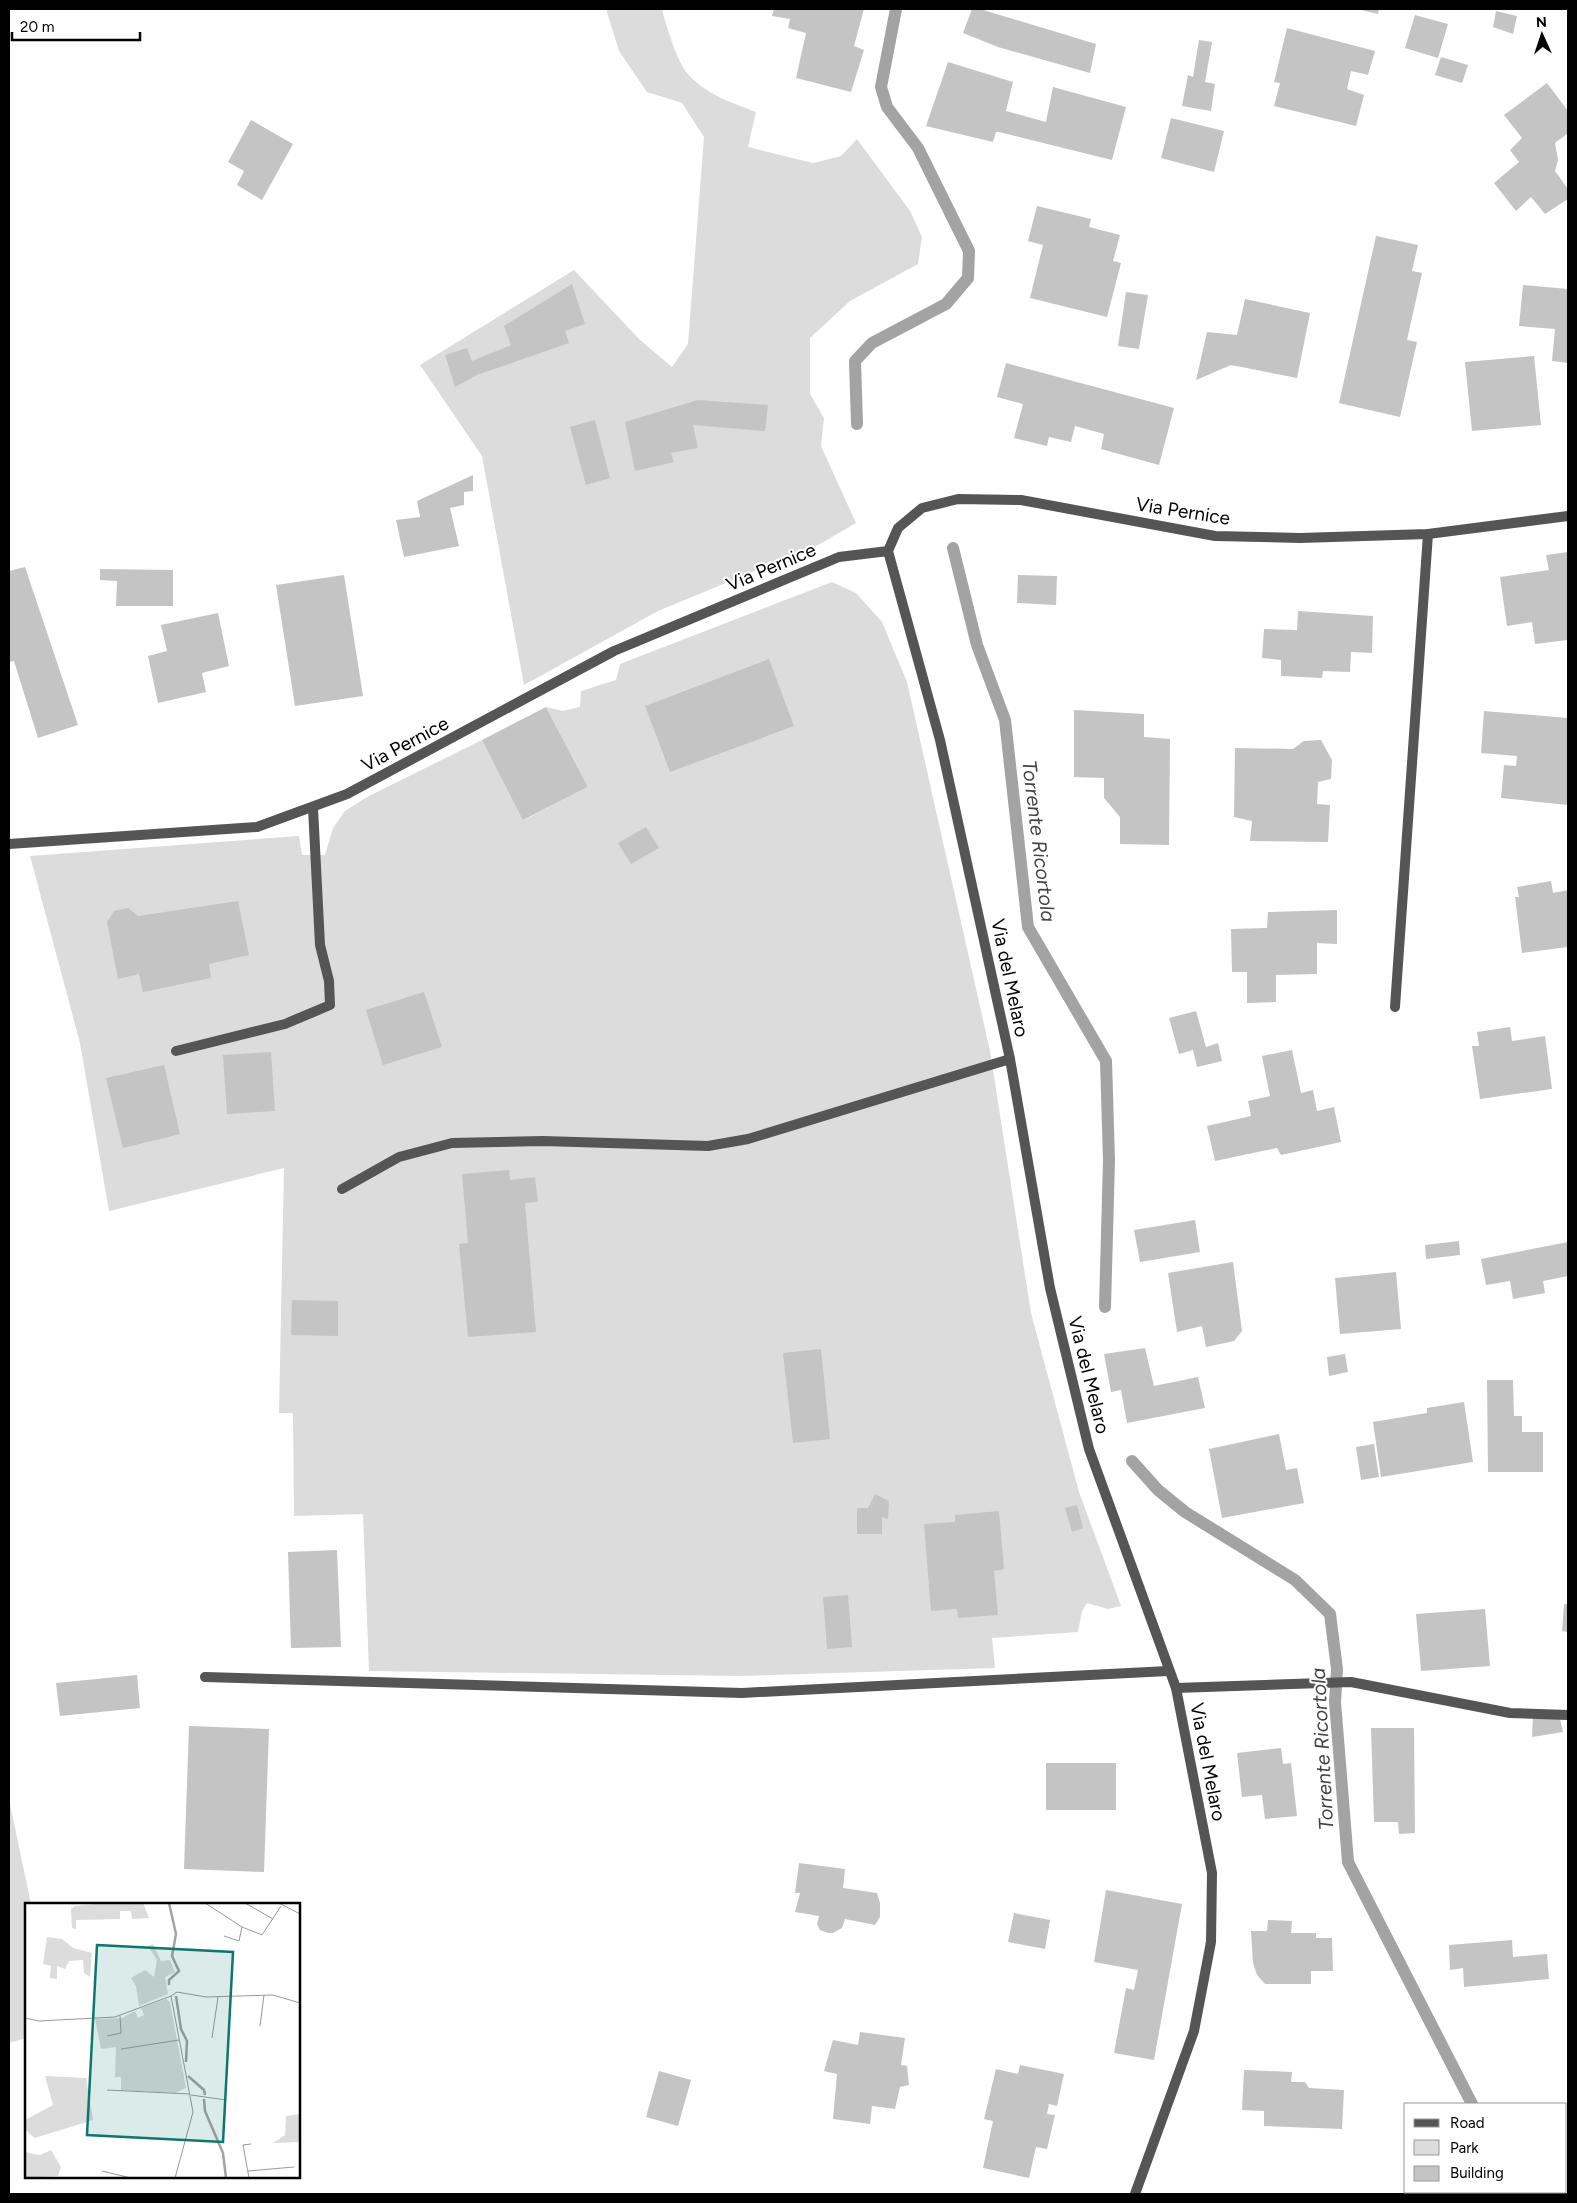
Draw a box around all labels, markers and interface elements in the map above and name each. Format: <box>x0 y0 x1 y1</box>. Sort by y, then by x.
scale bar <box>12 10 140 42</box>
north arrow <box>1517 10 1567 60</box>
text: N <box>1535 14 1547 31</box>
text: 20 m <box>20 18 54 36</box>
street label: Via Pernice <box>1134 492 1232 530</box>
street label: Via Pernice <box>723 538 819 596</box>
street label: Via Pernice <box>358 711 452 777</box>
water label: Torrente Ricortola <box>1017 759 1061 923</box>
street label: Via del Melaro <box>986 917 1034 1039</box>
street label: Via del Melaro <box>1063 1314 1115 1436</box>
water label: Torrente Ricortola <box>1306 1667 1338 1831</box>
street label: Via del Melaro <box>1185 1701 1231 1823</box>
inset map <box>25 1903 300 2178</box>
legend <box>1404 2103 1567 2193</box>
text: Road <box>1450 2114 1485 2132</box>
text: Park <box>1450 2139 1479 2157</box>
text: Building <box>1450 2164 1504 2182</box>

